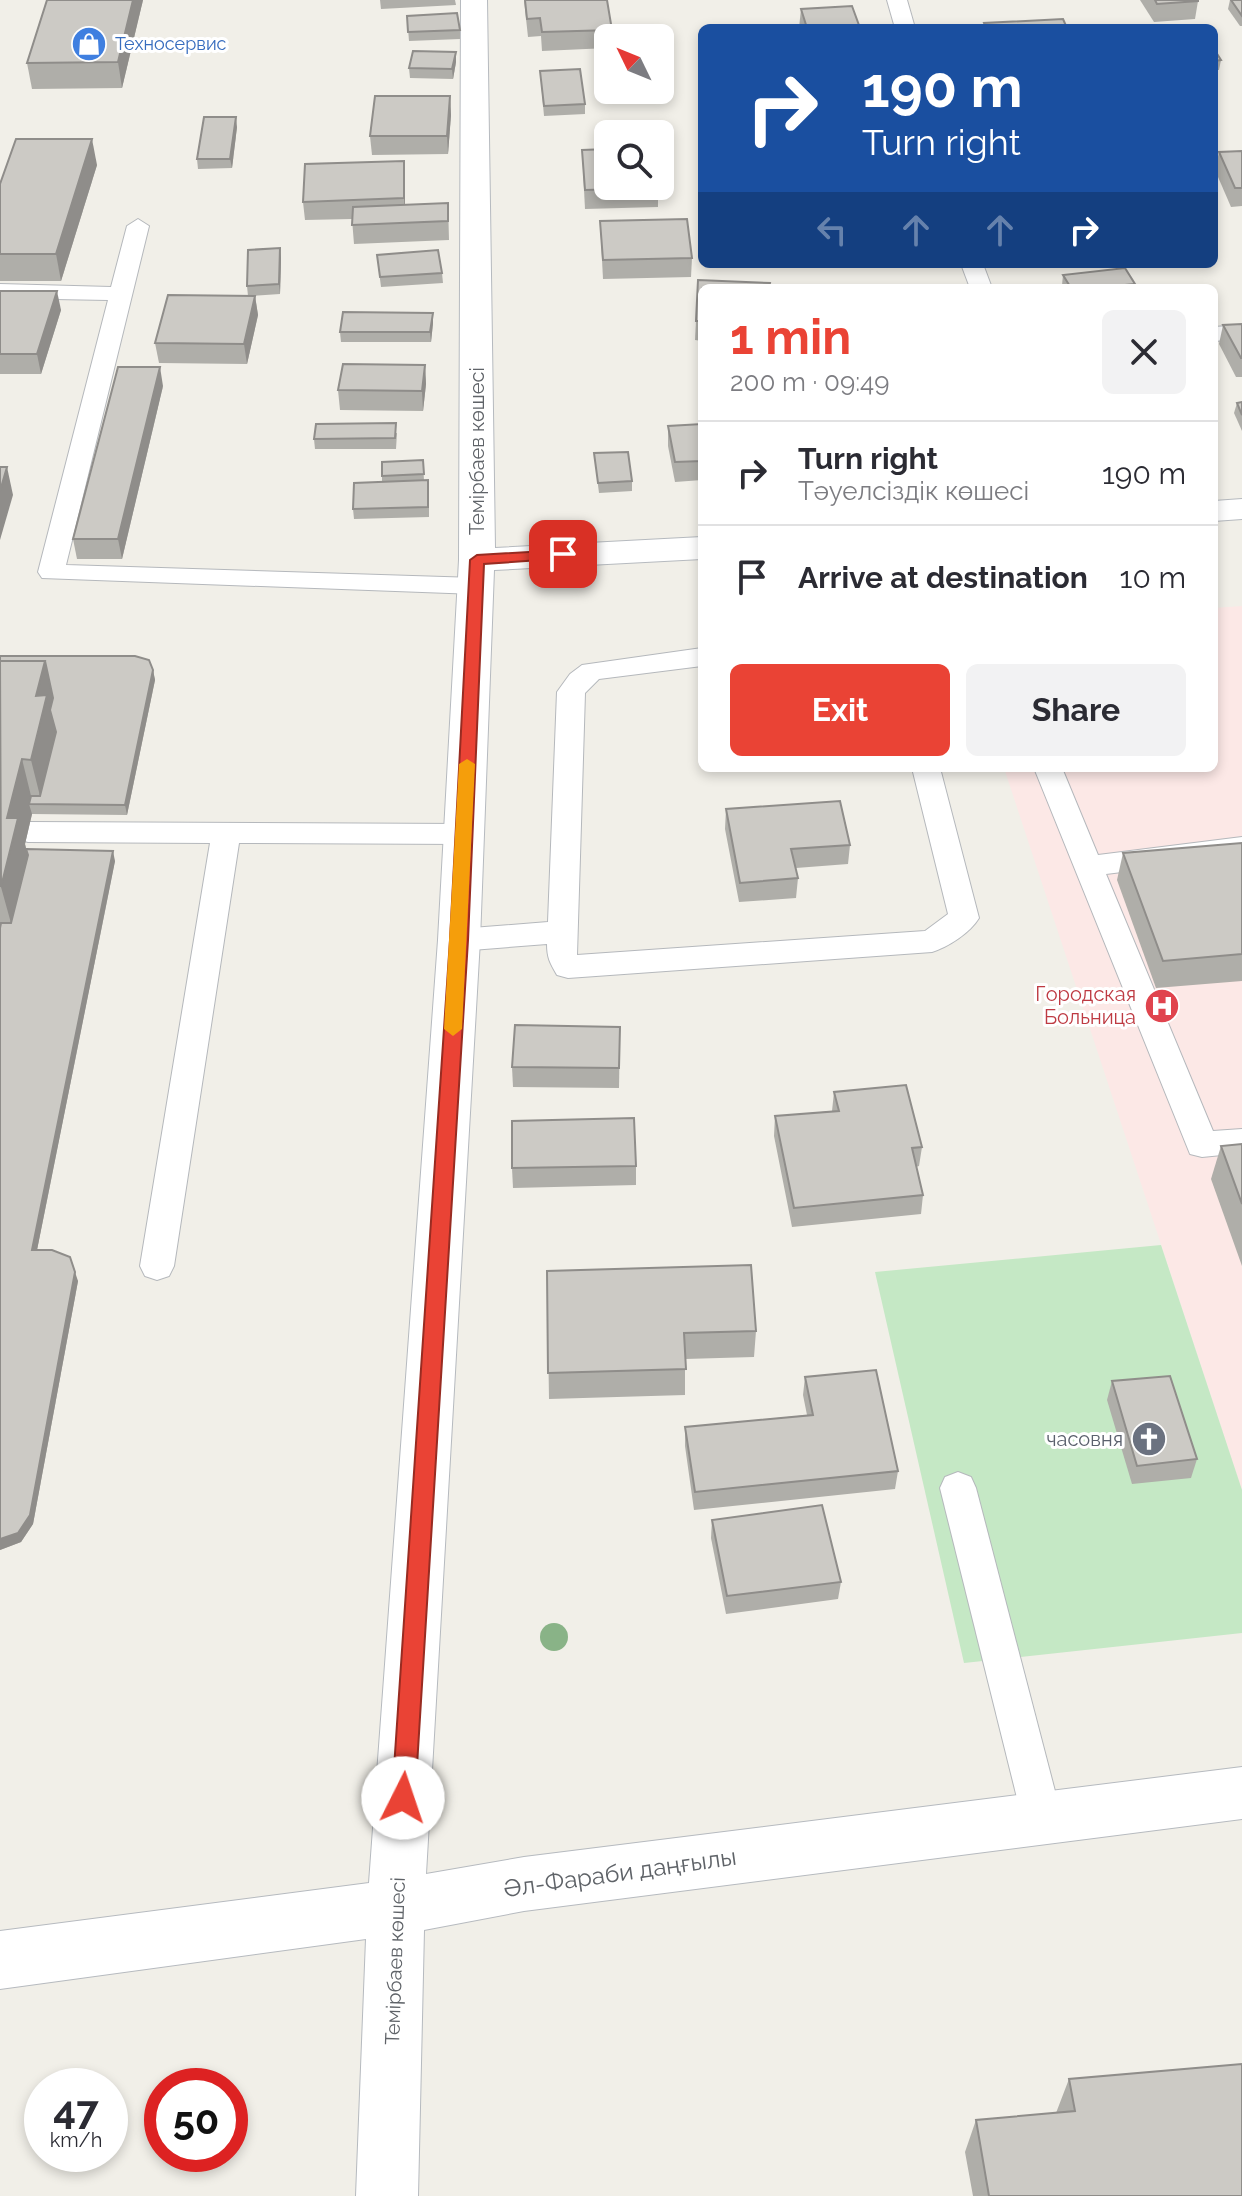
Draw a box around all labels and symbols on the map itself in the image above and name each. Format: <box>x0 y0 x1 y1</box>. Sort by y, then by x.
north arrow <box>594 24 674 104</box>
shop icon: Техносервис <box>70 25 108 63</box>
place label: Техносервис <box>115 33 227 54</box>
street label: Темірбаев көшесі <box>465 367 489 535</box>
pin <box>529 520 597 588</box>
place label: Городская Больница <box>1035 982 1136 1029</box>
hospital icon: Городская Больница <box>1143 987 1181 1025</box>
church icon: часовня <box>1130 1420 1168 1458</box>
place label: часовня <box>1046 1427 1123 1451</box>
position arrow <box>361 1756 445 1840</box>
street label: Әл-Фараби даңғылы <box>502 1842 738 1903</box>
street label: Темірбаев көшесі <box>380 1877 410 2045</box>
speed limit sign: 50 <box>144 2068 248 2172</box>

